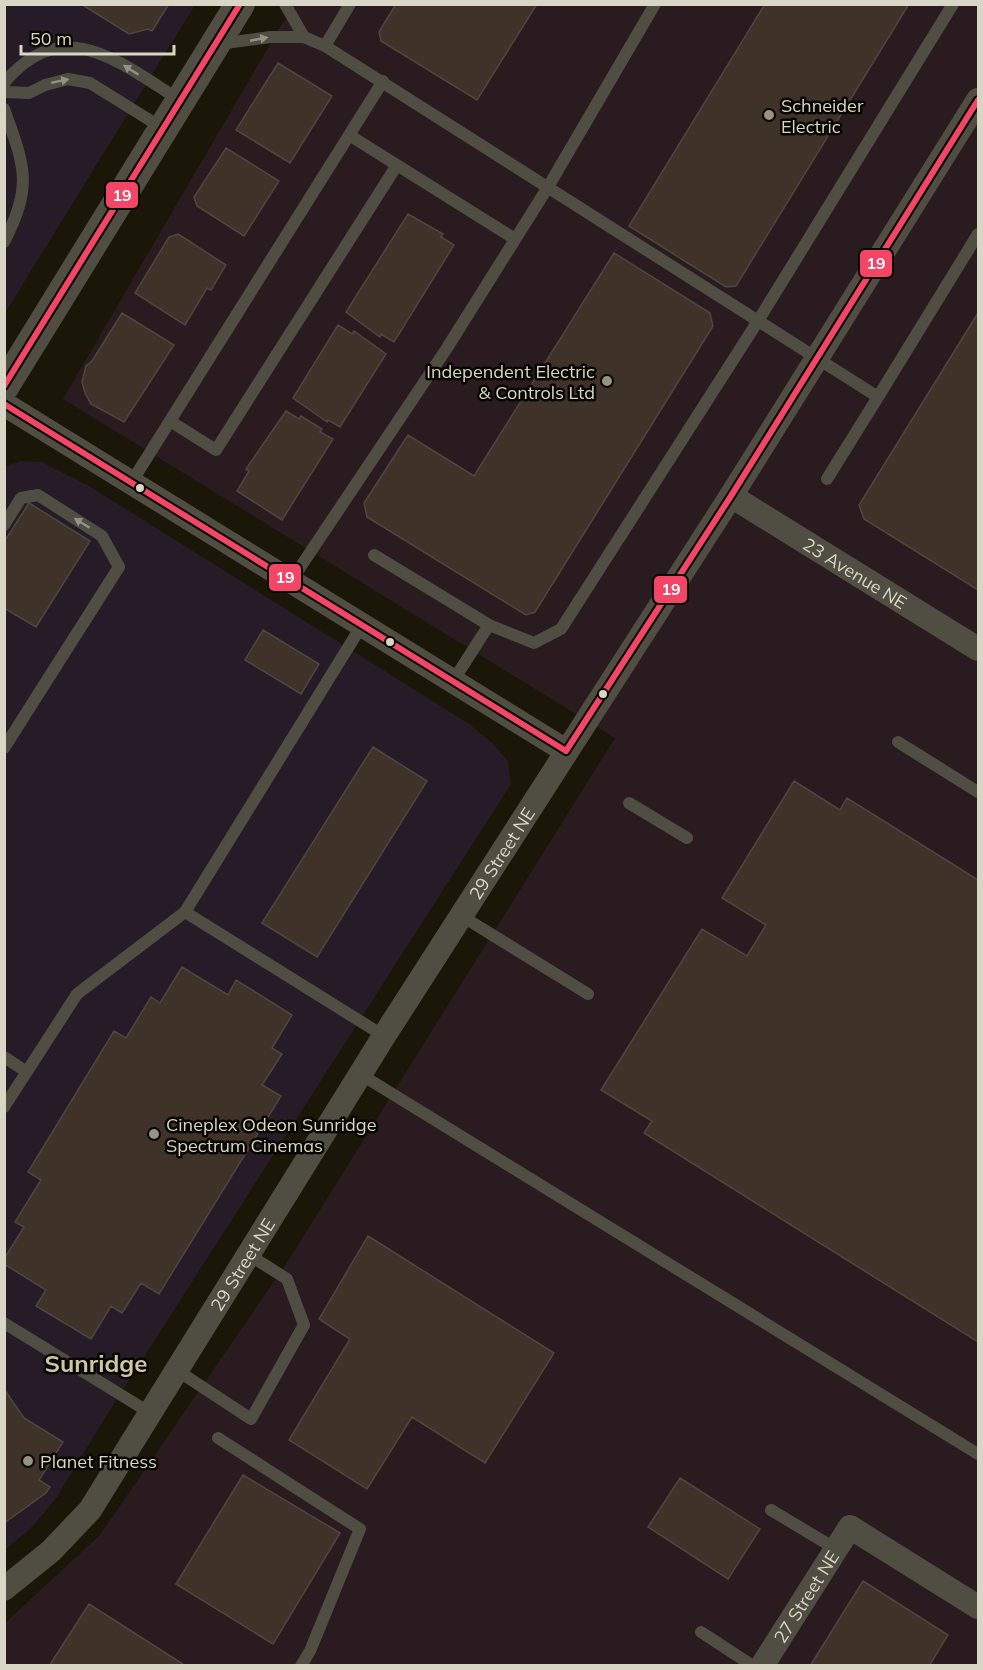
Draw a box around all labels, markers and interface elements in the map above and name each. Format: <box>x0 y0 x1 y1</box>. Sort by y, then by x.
scale bar <box>21 18 174 56</box>
text: 50 m <box>30 27 72 50</box>
one-way arrow <box>250 34 269 43</box>
one-way arrow <box>123 65 139 76</box>
one-way arrow <box>51 76 70 85</box>
place label: Schneider Electric <box>781 94 864 138</box>
marker: Schneider Electric <box>762 108 776 122</box>
line badge: 19 <box>105 181 139 209</box>
text: 19 <box>112 185 132 205</box>
line badge: 19 <box>859 249 893 278</box>
text: 19 <box>866 253 886 273</box>
place label: Independent Electric & Controls Ltd <box>426 360 595 404</box>
marker: Independent Electric & Controls Ltd <box>600 374 614 388</box>
unlabelled marker <box>134 482 146 494</box>
one-way arrow <box>75 517 91 529</box>
street label: 23 Avenue NE <box>799 532 911 614</box>
line badge: 19 <box>268 563 302 592</box>
text: 19 <box>275 567 295 587</box>
line badge: 19 <box>653 575 688 604</box>
text: 19 <box>661 579 681 599</box>
unlabelled marker <box>384 636 396 648</box>
unlabelled marker <box>597 688 609 700</box>
street label: 29 Street NE <box>463 803 539 904</box>
place label: Cineplex Odeon Sunridge Spectrum Cinemas <box>166 1113 377 1157</box>
marker: Cineplex Odeon Sunridge Spectrum Cinemas <box>147 1127 161 1141</box>
street label: 29 Street NE <box>205 1214 280 1315</box>
district label: Sunridge <box>45 1348 147 1378</box>
place label: Planet Fitness <box>40 1450 157 1473</box>
marker: Planet Fitness <box>21 1454 35 1468</box>
street label: 27 Street NE <box>768 1546 844 1647</box>

